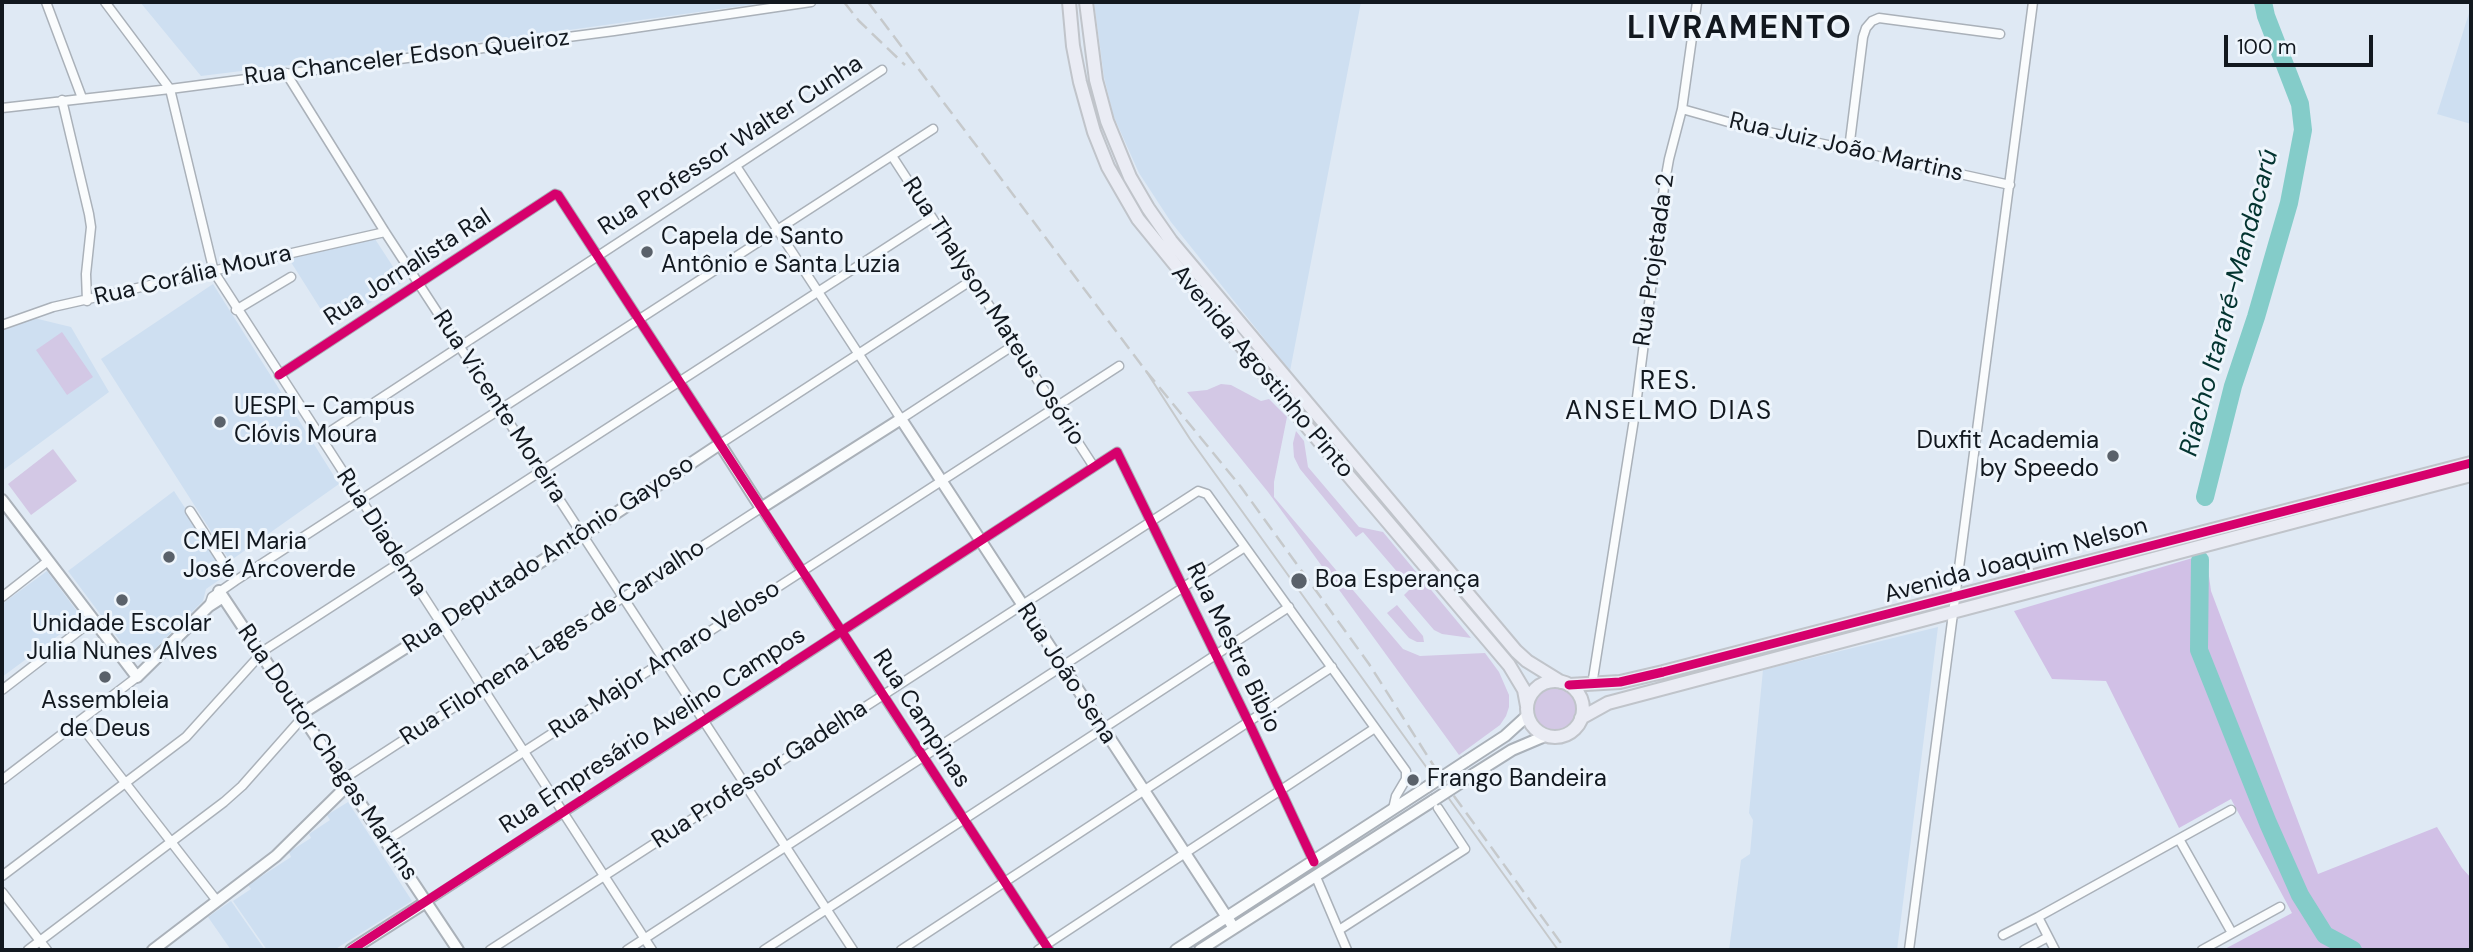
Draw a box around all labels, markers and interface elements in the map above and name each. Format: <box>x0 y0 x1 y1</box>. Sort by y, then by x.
district label: LIVRAMENTO <box>1628 11 1852 49</box>
scale bar <box>2228 21 2377 65</box>
street label: Rua Chanceler Edson Queiroz <box>243 24 571 92</box>
text: 100 m <box>2237 33 2297 61</box>
street label: Rua Professor Walter Cunha <box>594 50 868 242</box>
street label: Rua Juiz João Martins <box>1726 107 1966 189</box>
water label: Riacho Itararé-Mandacarú <box>2174 146 2286 460</box>
street label: Rua Projetada 2 <box>1629 172 1681 348</box>
street label: Rua Thalyson Mateus Osório <box>895 173 1091 451</box>
street label: Rua Jornalista Ral <box>319 203 497 333</box>
place label: Capela de Santo Antônio e Santa Luzia <box>661 224 900 280</box>
street label: Rua Corália Moura <box>92 239 294 313</box>
marker: Capela de Santo Antônio e Santa Luzia <box>639 244 655 260</box>
street label: Avenida Agostinho Pinto <box>1164 260 1360 484</box>
street label: Rua Vicente Moreira <box>426 305 572 509</box>
district label: RES. ANSELMO DIAS <box>1567 366 1771 428</box>
place label: UESPI - Campus Clóvis Moura <box>234 394 415 450</box>
marker: UESPI - Campus Clóvis Moura <box>212 414 228 430</box>
place label: Duxfit Academia by Speedo <box>1917 428 2099 484</box>
marker: Duxfit Academia by Speedo <box>2105 448 2121 464</box>
street label: Rua Deputado Antônio Gayoso <box>398 450 700 660</box>
street label: Rua Diadema <box>329 464 433 602</box>
street label: Avenida Joaquim Nelson <box>1881 512 2151 610</box>
place label: CMEI Maria José Arcoverde <box>183 529 356 585</box>
street label: Rua Filomena Lages de Carvalho <box>395 534 711 752</box>
marker: CMEI Maria José Arcoverde <box>161 549 177 565</box>
street label: Rua Mestre Bibio <box>1179 558 1287 738</box>
place label: Boa Esperança <box>1315 567 1480 595</box>
marker: Boa Esperança <box>1289 571 1309 591</box>
street label: Rua Major Amaro Veloso <box>544 575 786 745</box>
marker: Unidade Escolar Julia Nunes Alves <box>114 592 130 608</box>
street label: Rua João Sena <box>1010 598 1122 750</box>
place label: Unidade Escolar Julia Nunes Alves <box>26 611 218 667</box>
street label: Rua Doutor Chagas Martins <box>230 620 424 886</box>
street label: Rua Empresário Avelino Campos <box>495 621 811 841</box>
street label: Rua Campinas <box>866 645 976 793</box>
marker: Assembleia de Deus <box>97 669 113 685</box>
place label: Assembleia de Deus <box>41 688 169 744</box>
street label: Rua Professor Gadelha <box>647 695 873 855</box>
place label: Frango Bandeira <box>1427 766 1607 794</box>
marker: Frango Bandeira <box>1405 772 1421 788</box>

